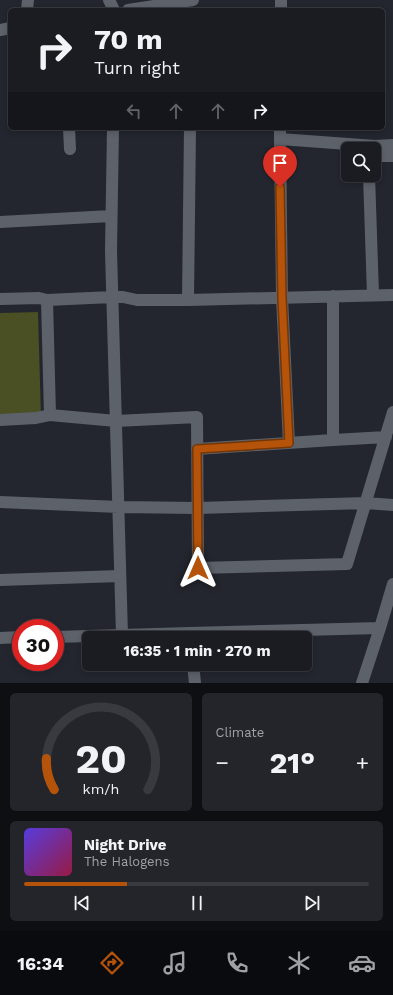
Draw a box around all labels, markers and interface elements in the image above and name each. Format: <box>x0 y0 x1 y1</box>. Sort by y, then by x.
text: 70 m <box>94 23 163 56</box>
icon: right <box>28 24 80 76</box>
text: Turn right <box>94 57 180 78</box>
icon: left <box>123 100 145 122</box>
icon: ahead <box>165 100 187 122</box>
icon: ahead <box>207 100 229 122</box>
icon: right <box>249 100 271 122</box>
map controls <box>341 142 381 182</box>
button: search <box>341 142 381 182</box>
pin <box>263 146 297 187</box>
icon: arrive <box>269 152 291 174</box>
position arrow <box>177 547 219 589</box>
speed limit sign: 30 <box>12 619 64 671</box>
text: 16:35 · 1 min · 270 m <box>123 642 271 660</box>
text: Climate <box>216 725 264 740</box>
text: 20 <box>75 734 127 783</box>
text: 21° <box>269 745 315 780</box>
text: − <box>216 750 229 775</box>
text: + <box>356 750 369 775</box>
text: km/h <box>82 781 119 797</box>
text: Night Drive <box>84 836 167 854</box>
text: The Halogens <box>84 854 170 869</box>
icon: previous <box>71 892 93 914</box>
icon: pause <box>186 892 208 914</box>
icon: next <box>301 892 323 914</box>
icon: directions <box>98 949 126 977</box>
icon: music <box>161 949 189 977</box>
icon: phone <box>223 949 251 977</box>
icon: climate <box>285 949 313 977</box>
icon: car <box>348 949 376 977</box>
text: 16:34 <box>17 953 64 974</box>

